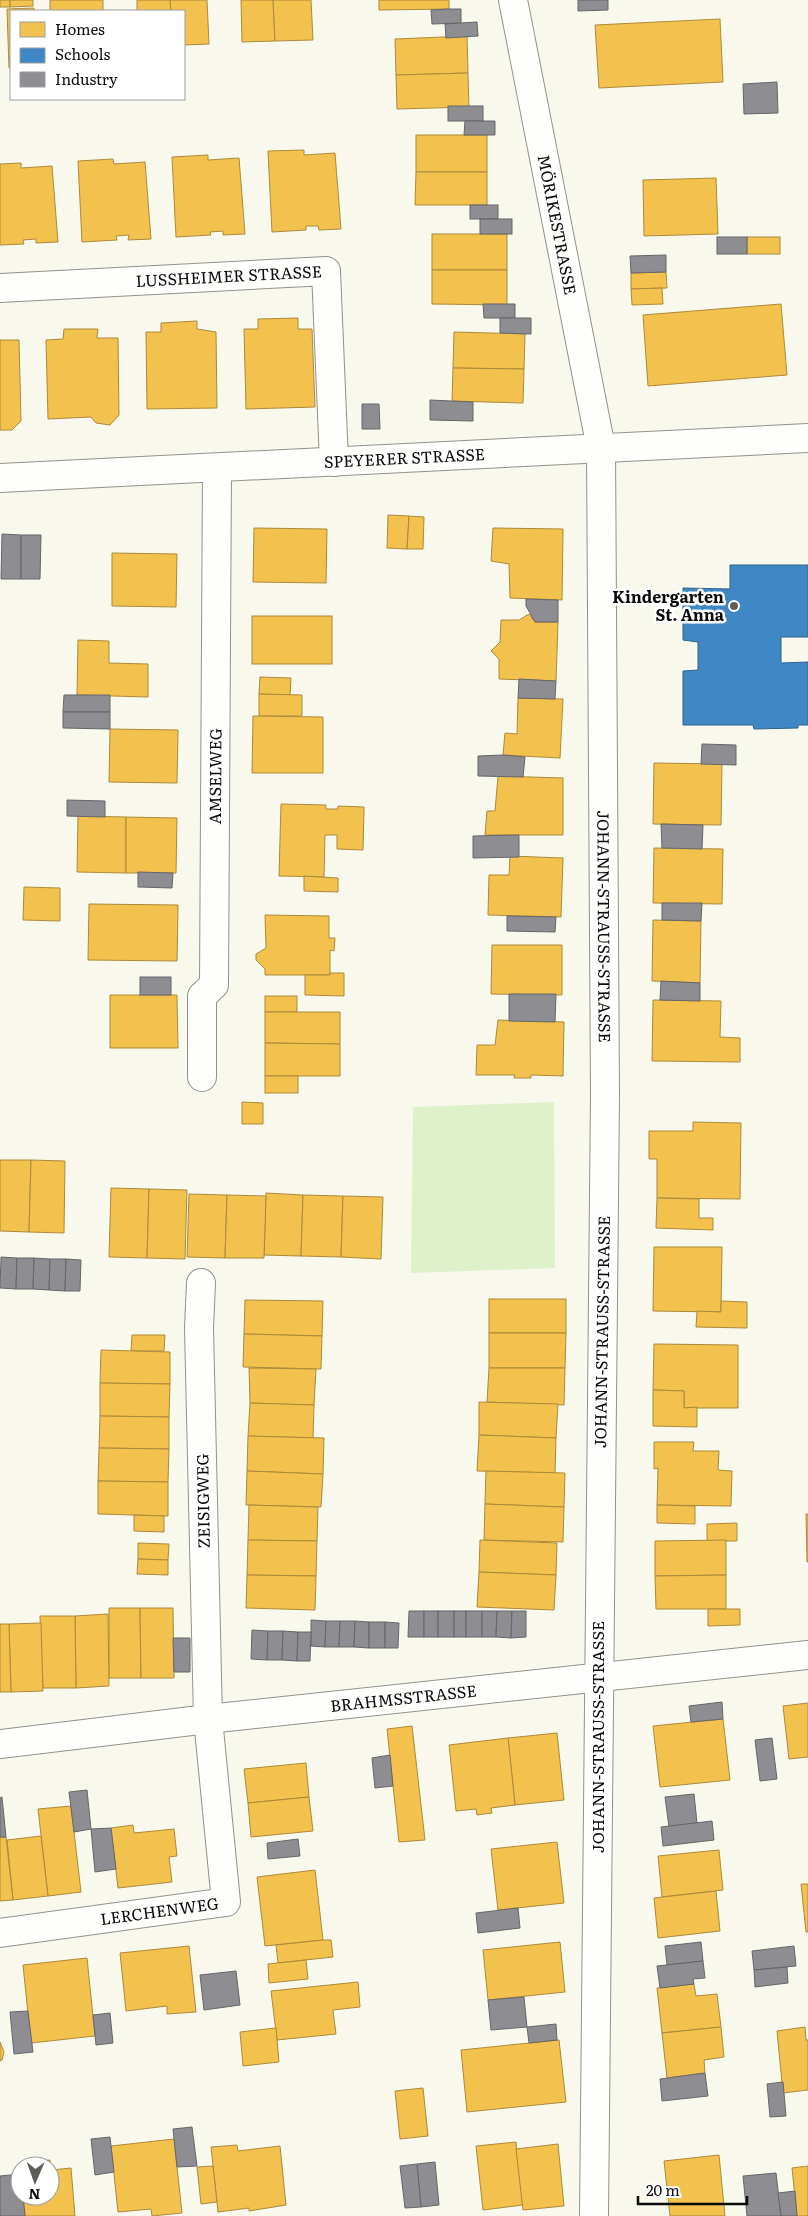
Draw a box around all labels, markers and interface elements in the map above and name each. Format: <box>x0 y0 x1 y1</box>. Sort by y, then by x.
legend <box>10 10 185 100</box>
text: Homes <box>55 17 105 40</box>
text: Schools <box>55 42 111 65</box>
text: Industry <box>55 67 118 90</box>
street label: MÖRIKESTRASSE <box>533 152 584 297</box>
street label: LUSSHEIMER STRASSE <box>135 258 322 292</box>
street label: SPEYERER STRASSE <box>323 441 486 473</box>
place label: Kindergarten St. Anna <box>612 584 725 626</box>
marker: Kindergarten St. Anna <box>728 600 740 612</box>
street label: AMSELWEG <box>202 728 226 824</box>
street label: JOHANN-STRAUSS-STRASSE <box>592 810 618 1043</box>
street label: JOHANN-STRAUSS-STRASSE <box>587 1216 615 1448</box>
street label: ZEISIGWEG <box>189 1453 215 1549</box>
street label: JOHANN-STRAUSS-STRASSE <box>585 1621 609 1853</box>
street label: BRAHMSSTRASSE <box>329 1677 478 1717</box>
street label: LERCHENWEG <box>99 1890 220 1930</box>
north arrow <box>10 2156 60 2206</box>
scale bar <box>638 2174 747 2206</box>
text: 20 m <box>646 2178 680 2201</box>
text: N <box>28 2185 41 2205</box>

